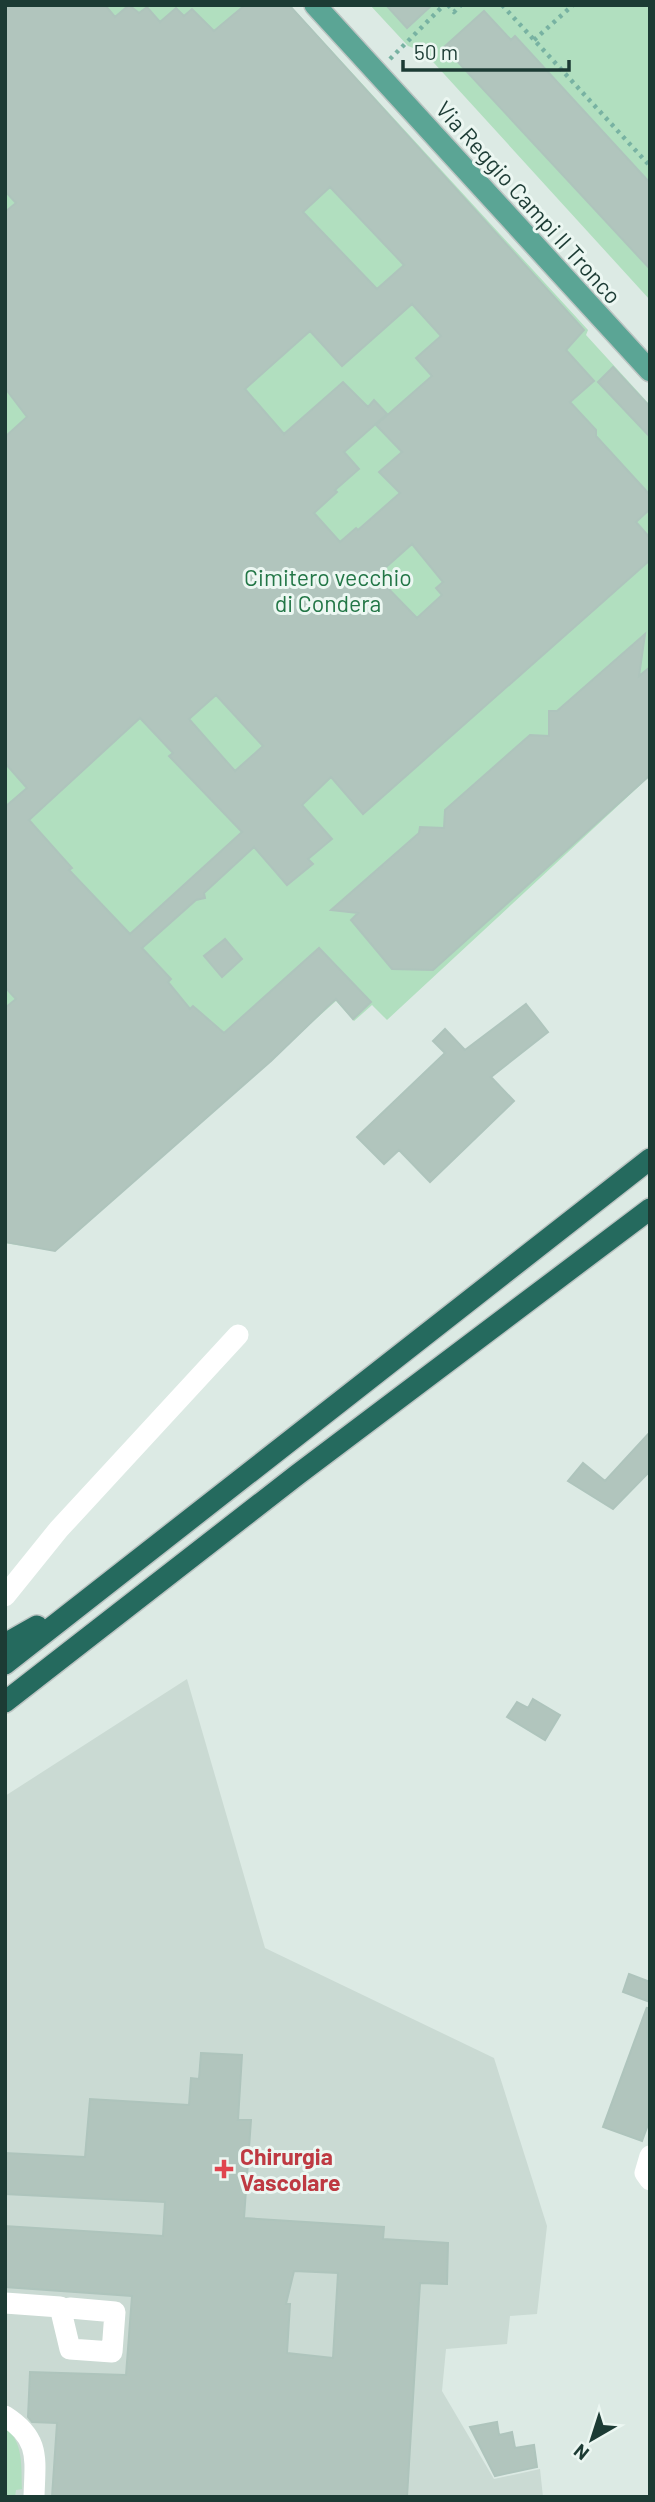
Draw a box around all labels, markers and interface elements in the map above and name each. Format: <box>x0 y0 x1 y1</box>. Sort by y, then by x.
scale bar <box>403 28 569 72</box>
text: 50 m <box>414 39 458 64</box>
street label: Via Reggio Campi II Tronco <box>431 95 627 309</box>
park label: Cimitero vecchio di Condera <box>244 563 412 617</box>
place label: Chirurgia Vascolare <box>240 2142 340 2196</box>
marker: Chirurgia Vascolare <box>214 2159 234 2179</box>
north arrow <box>557 2404 627 2474</box>
text: N <box>569 2440 593 2466</box>

